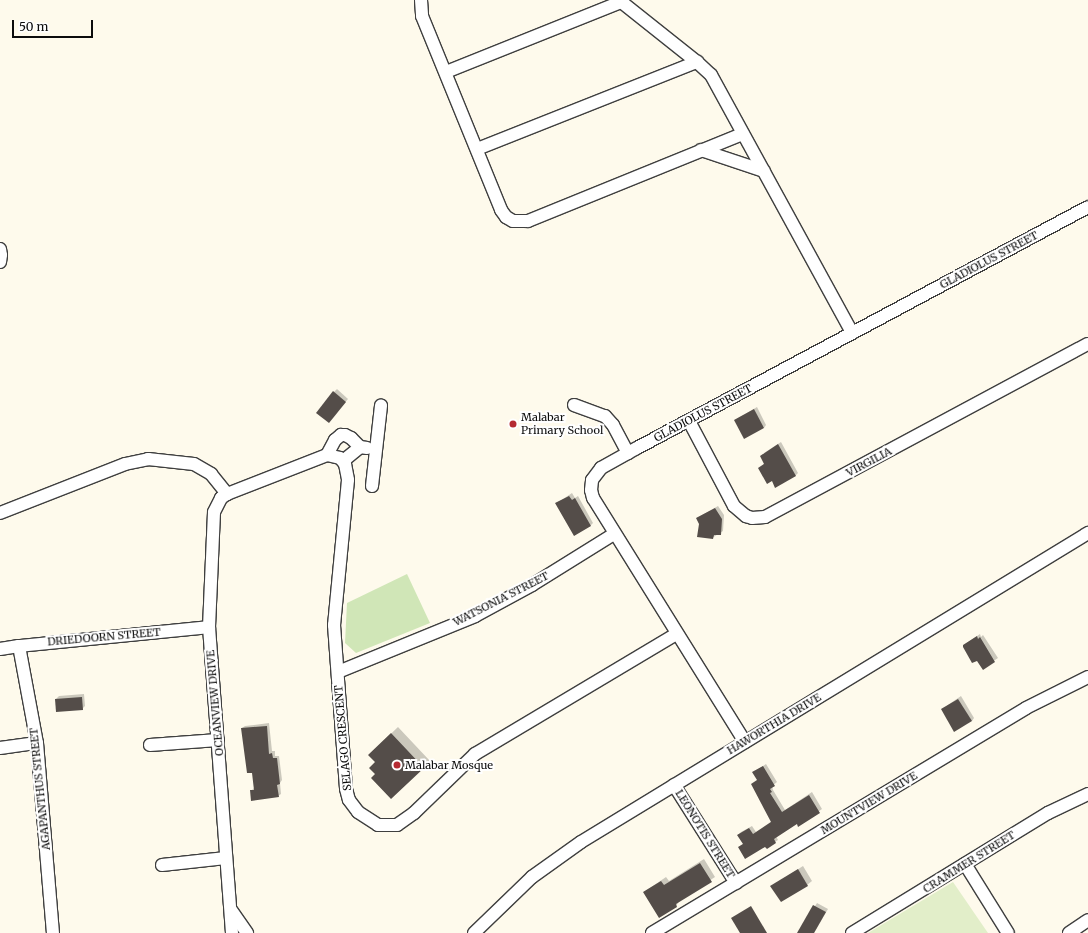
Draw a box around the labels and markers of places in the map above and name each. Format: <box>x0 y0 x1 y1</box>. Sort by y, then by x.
place label: Malabar Primary School <box>521 411 603 437</box>
marker: Malabar Primary School <box>508 419 518 429</box>
place label: Malabar Mosque <box>405 758 493 772</box>
marker: Malabar Mosque <box>392 760 402 770</box>

